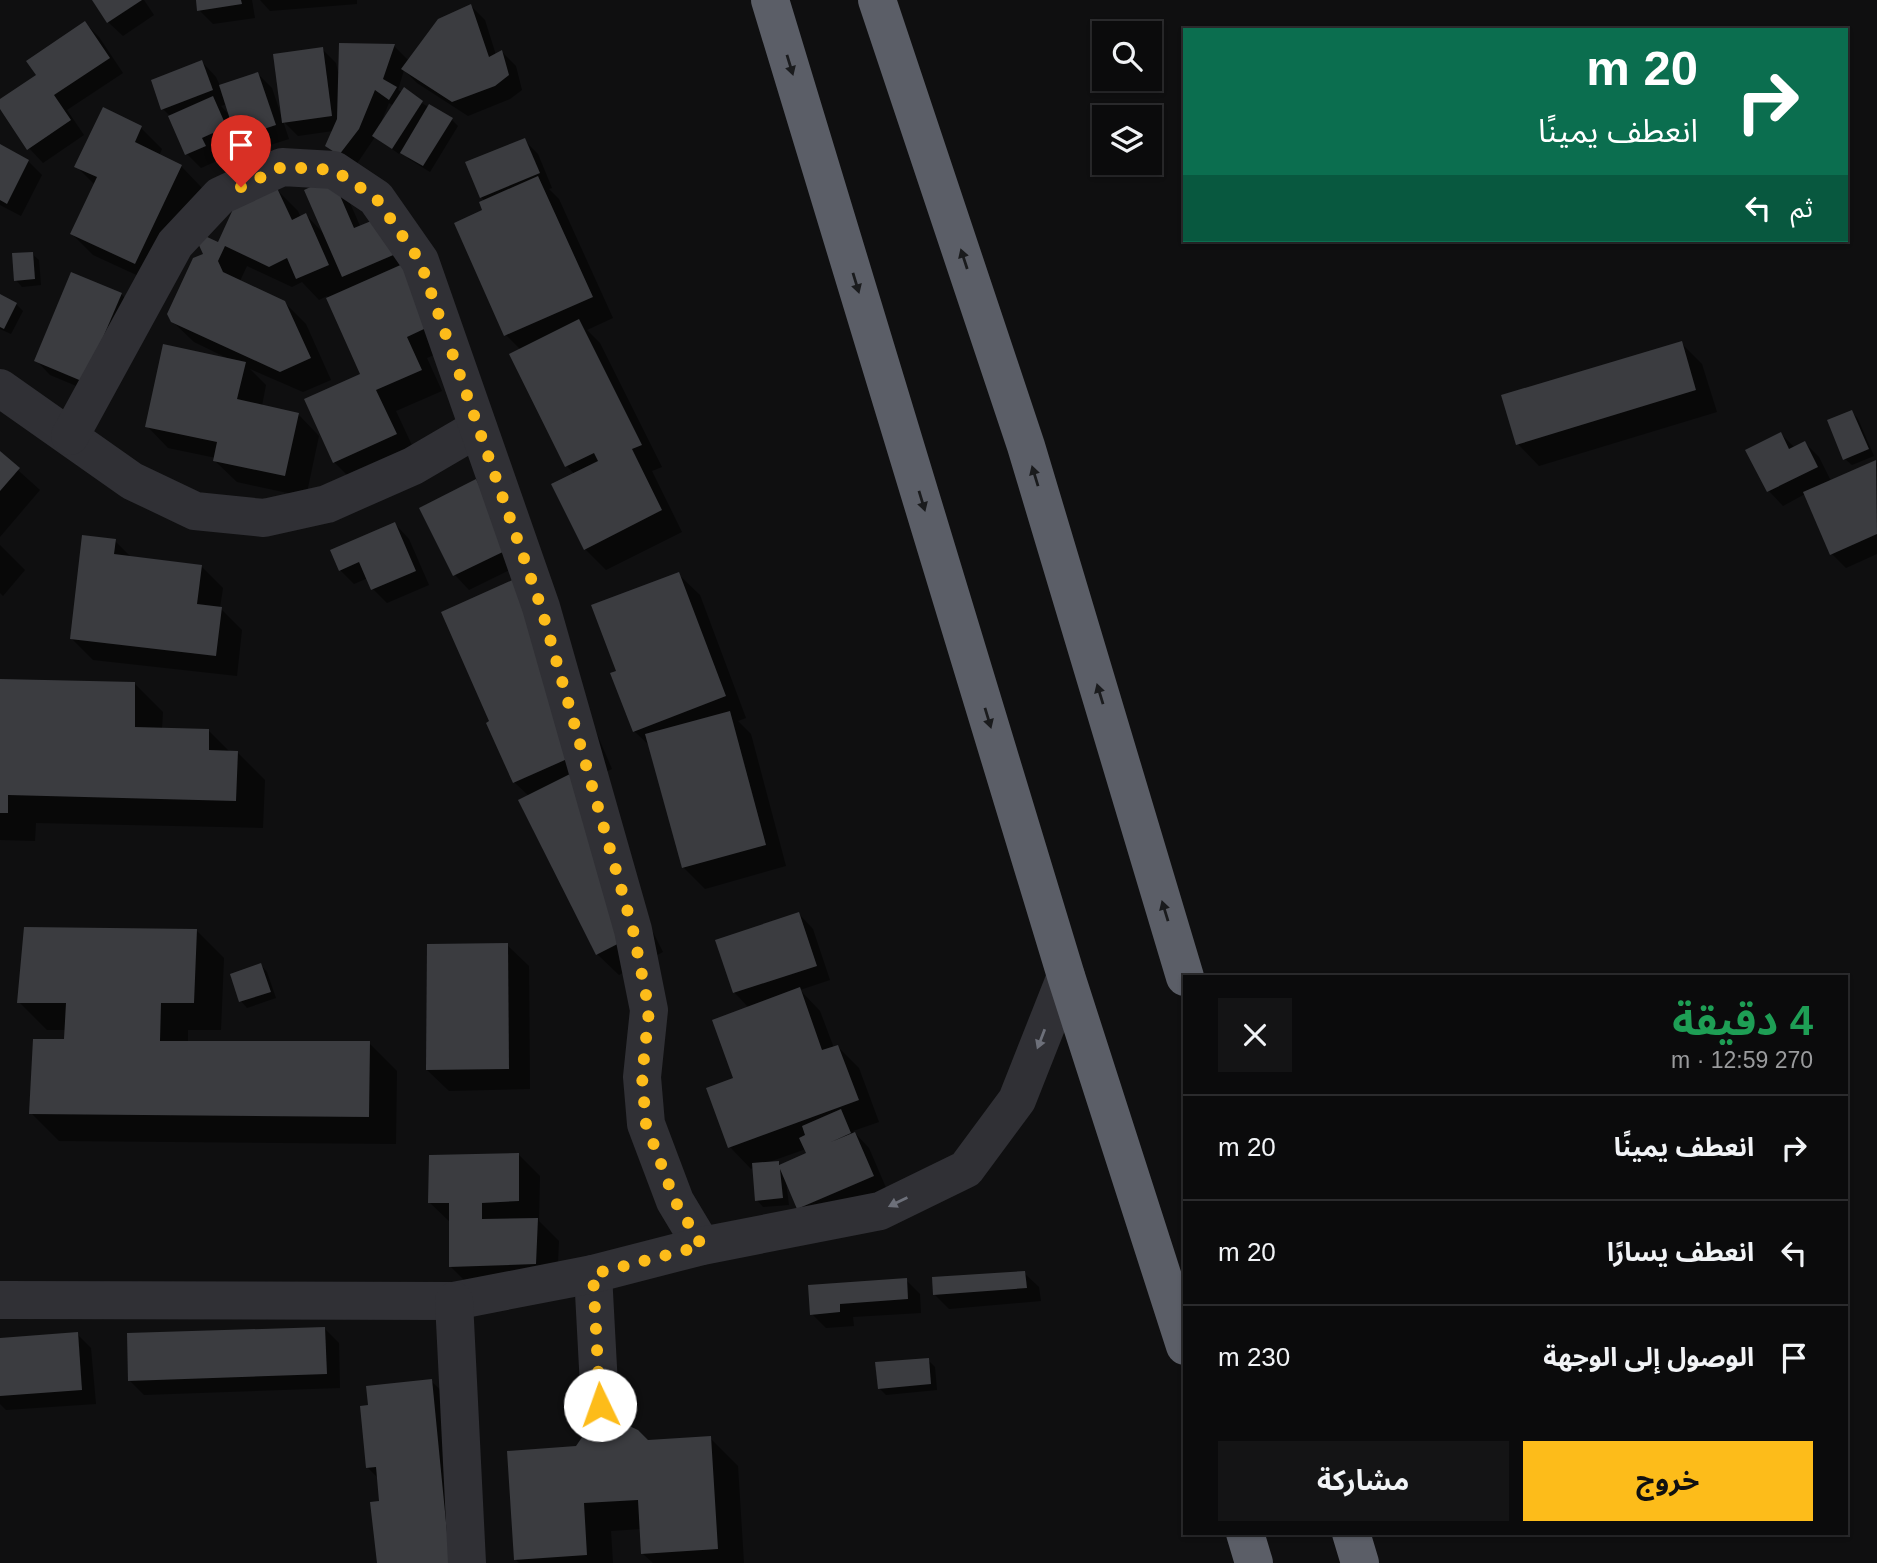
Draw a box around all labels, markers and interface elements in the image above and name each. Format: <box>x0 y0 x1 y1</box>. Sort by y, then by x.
map controls <box>1092 21 1162 175</box>
button: search <box>1092 21 1162 91</box>
text: 20 m <box>1586 41 1698 95</box>
one-way arrow <box>786 55 796 76</box>
icon: right <box>1722 56 1813 147</box>
button: layers <box>1092 105 1162 175</box>
text: انعطف يمينًا <box>1538 113 1698 149</box>
pin <box>211 115 271 187</box>
icon: arrive <box>222 126 260 164</box>
icon: left <box>1739 189 1777 227</box>
text: ثم <box>1791 193 1813 223</box>
one-way arrow <box>958 249 969 270</box>
one-way arrow <box>852 273 862 294</box>
one-way arrow <box>1029 465 1039 486</box>
one-way arrow <box>918 490 928 511</box>
one-way arrow <box>1094 683 1104 704</box>
one-way arrow <box>984 708 994 729</box>
one-way arrow <box>1160 901 1170 922</box>
text: 4 دقيقة <box>1672 997 1813 1044</box>
button: close <box>1218 998 1292 1072</box>
one-way arrow <box>1036 1029 1047 1050</box>
text: 270 m · 12:59 <box>1671 1047 1813 1073</box>
icon: right <box>1775 1129 1813 1167</box>
text: 20 m <box>1218 1132 1276 1162</box>
text: انعطف يمينًا <box>1614 1132 1754 1162</box>
one-way arrow <box>888 1197 908 1208</box>
icon: left <box>1775 1234 1813 1272</box>
text: 20 m <box>1218 1237 1276 1267</box>
text: انعطف يسارًا <box>1607 1237 1754 1267</box>
icon: arrive <box>1775 1339 1813 1377</box>
text: 230 m <box>1218 1342 1290 1372</box>
text: الوصول إلى الوجهة <box>1543 1342 1754 1372</box>
position arrow <box>563 1368 637 1442</box>
button: مشاركة <box>1218 1441 1509 1521</box>
button: خروج <box>1523 1441 1813 1521</box>

